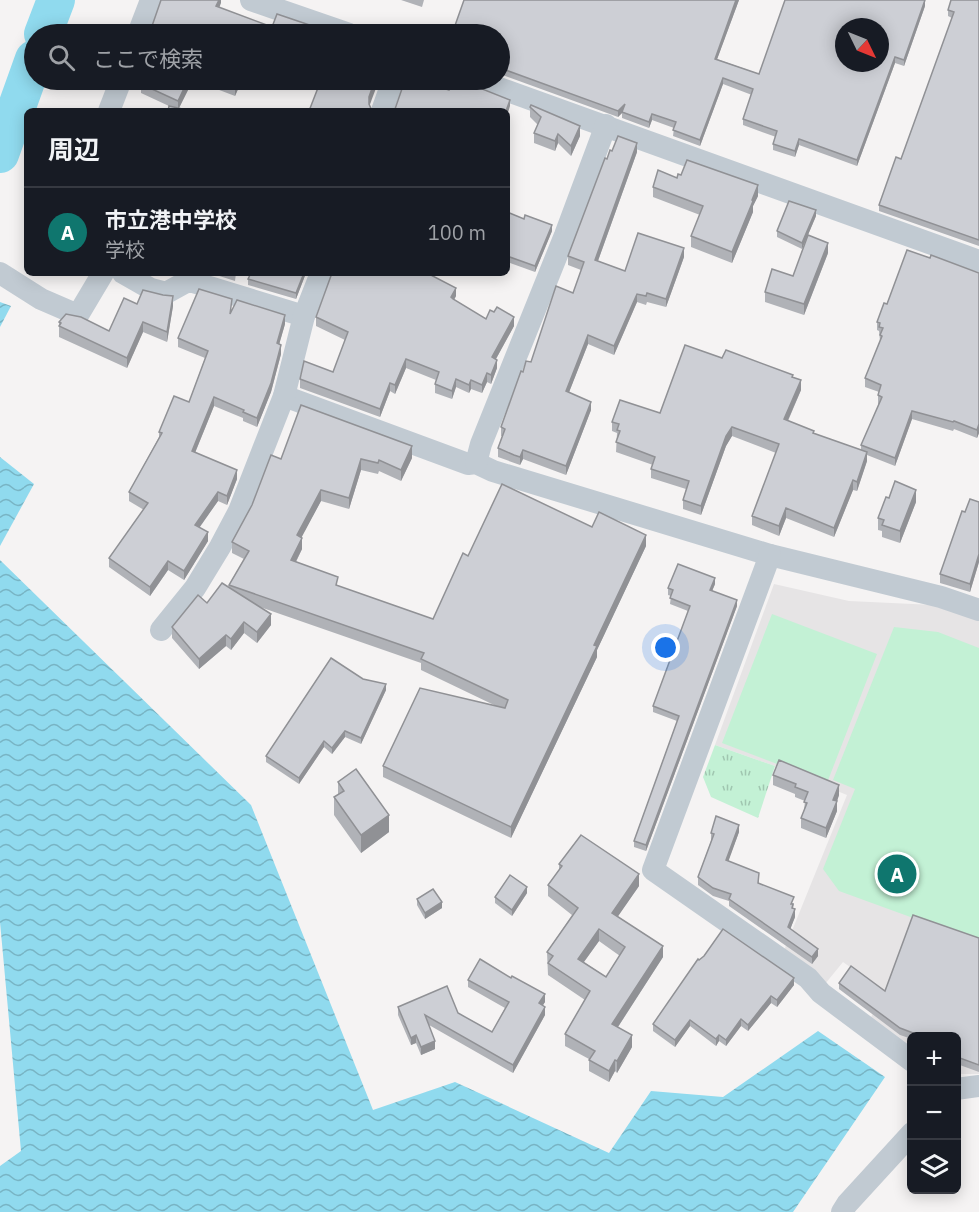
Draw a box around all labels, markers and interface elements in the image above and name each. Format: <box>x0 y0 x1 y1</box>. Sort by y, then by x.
north arrow <box>835 18 889 72</box>
search box <box>24 24 510 90</box>
icon: search <box>45 41 78 74</box>
text: ここで検索 <box>93 44 203 73</box>
text: 周辺 <box>48 132 100 166</box>
text: 市立港中学校 <box>105 205 237 234</box>
text: A <box>61 219 74 246</box>
text: 100 m <box>428 219 486 246</box>
text: 学校 <box>105 236 145 263</box>
your location <box>651 633 680 662</box>
pin: A <box>878 852 916 896</box>
map controls <box>907 1032 961 1194</box>
button: + <box>907 1032 961 1086</box>
button: − <box>907 1086 961 1140</box>
button: layers <box>907 1140 961 1194</box>

